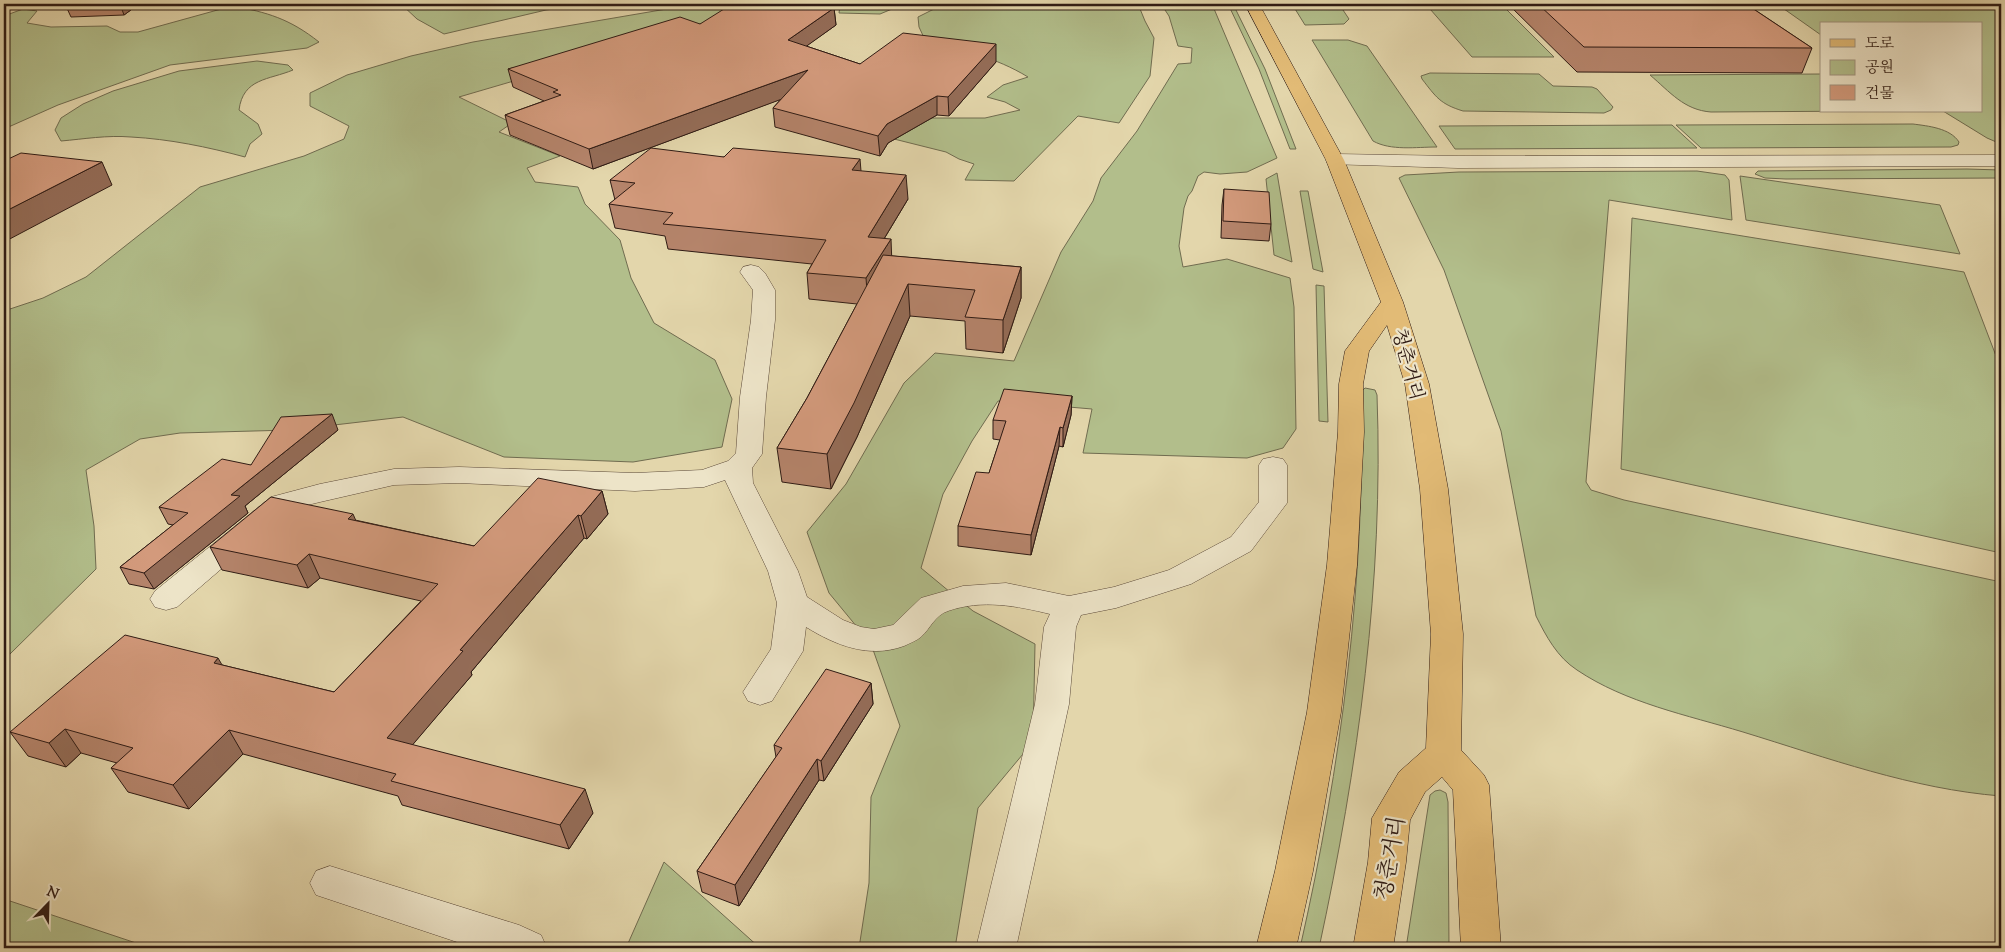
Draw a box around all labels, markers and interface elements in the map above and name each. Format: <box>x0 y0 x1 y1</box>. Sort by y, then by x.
legend <box>1820 22 1982 112</box>
text: 도로 <box>1865 34 1894 55</box>
text: 공원 <box>1865 58 1894 79</box>
text: 건물 <box>1865 84 1894 105</box>
street label: 청춘거리 <box>1384 326 1429 404</box>
street label: 청춘거리 <box>1369 814 1415 903</box>
north arrow <box>22 880 72 930</box>
text: N <box>43 882 61 905</box>

